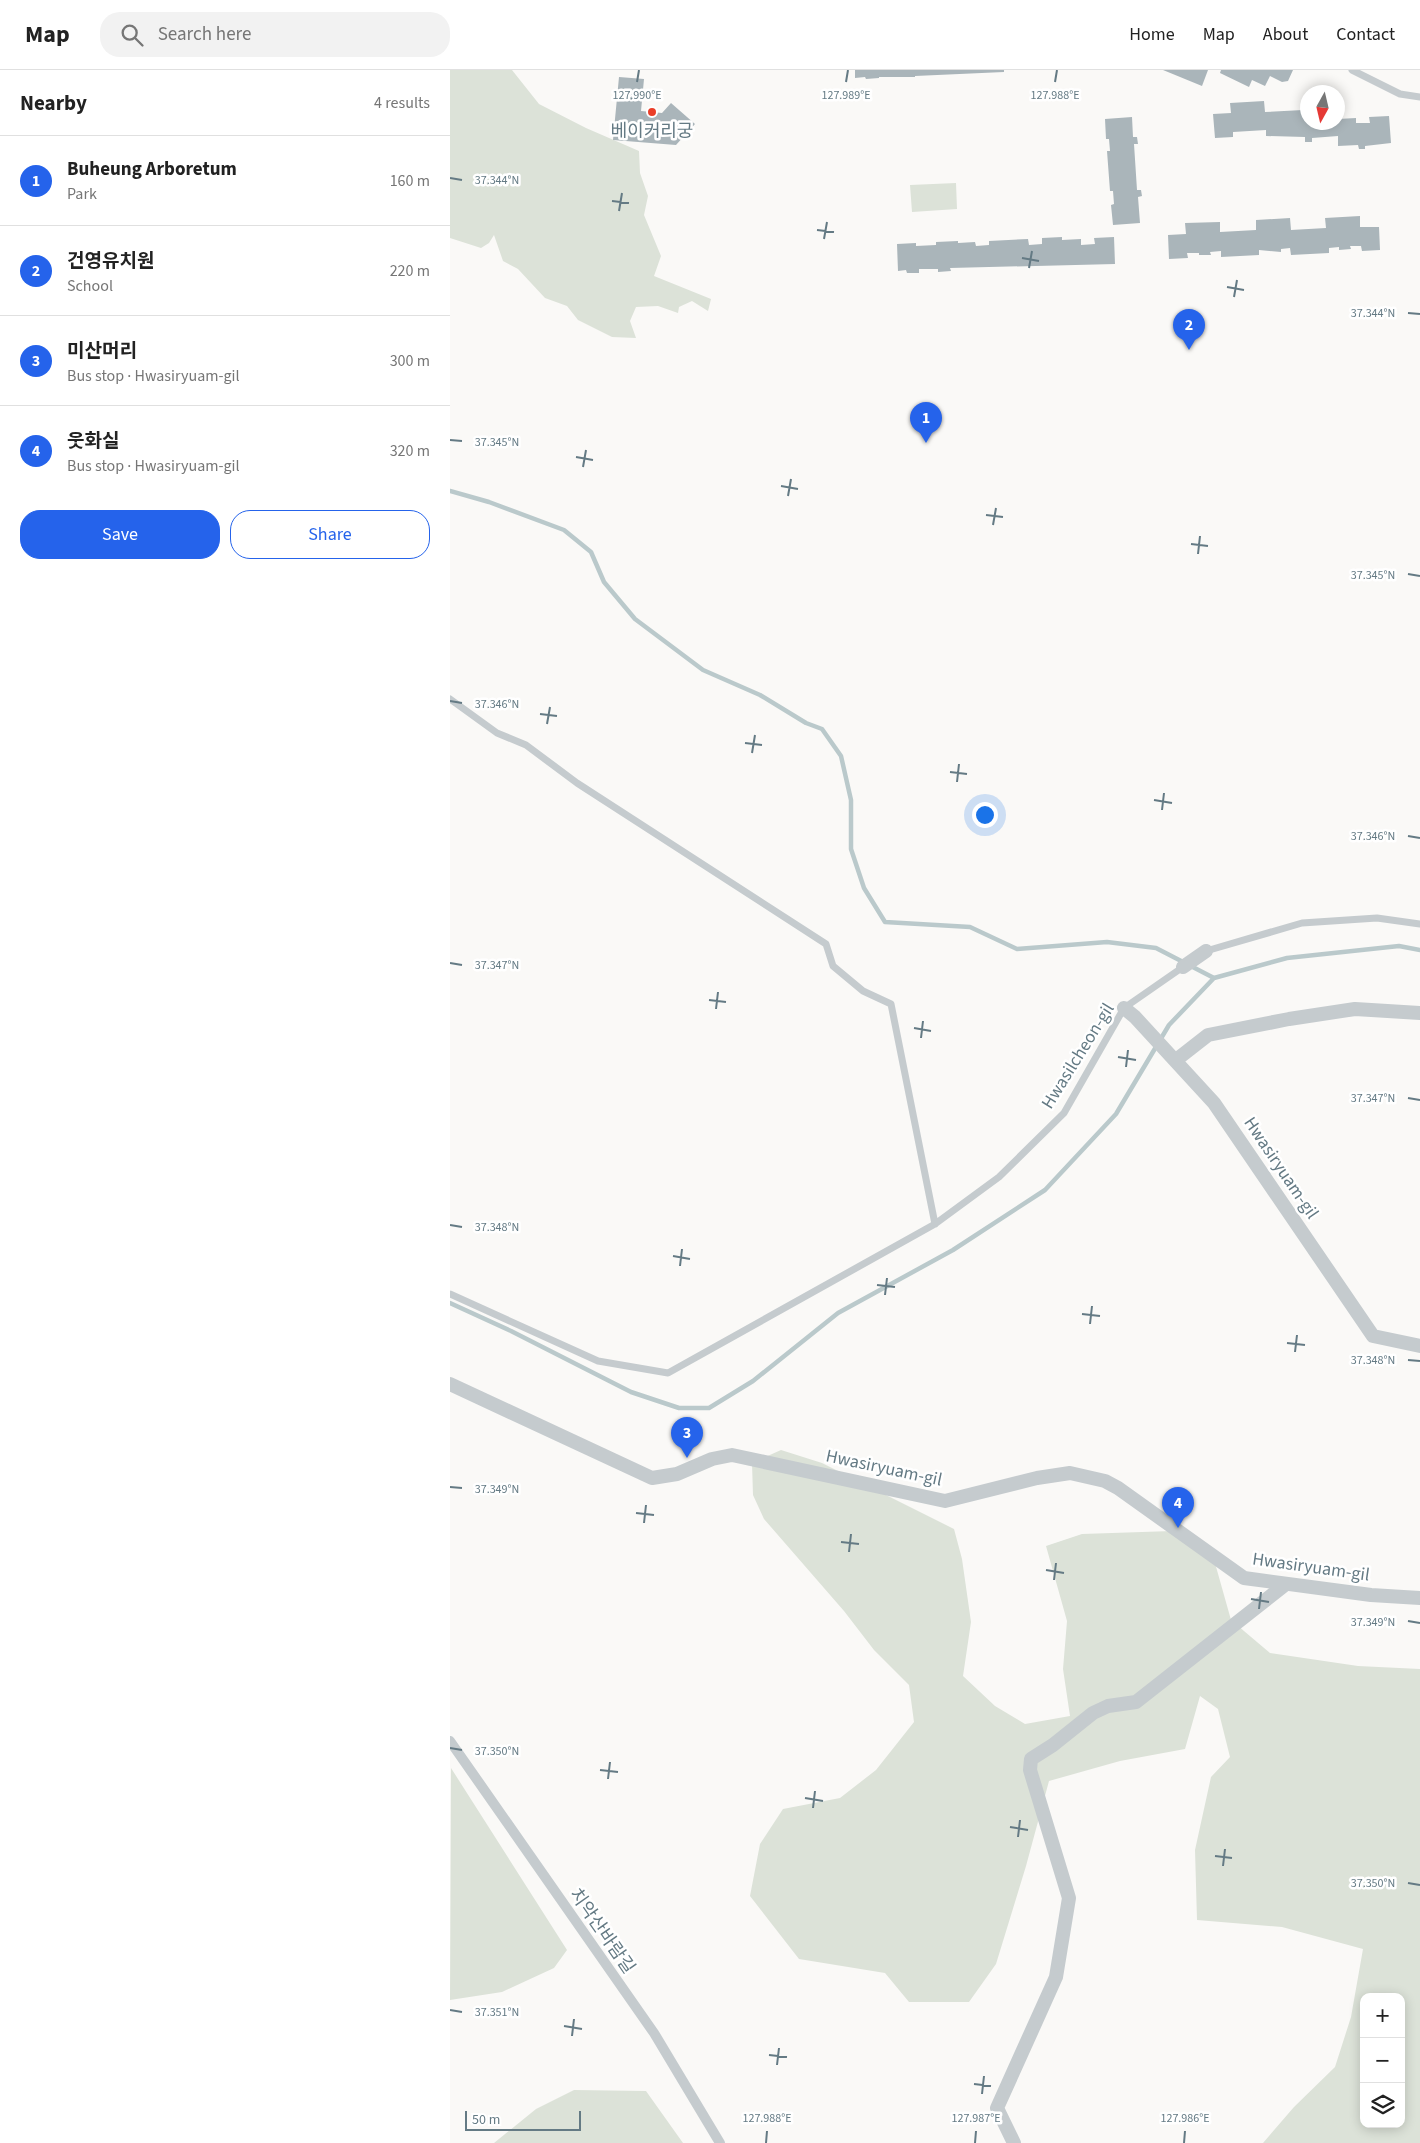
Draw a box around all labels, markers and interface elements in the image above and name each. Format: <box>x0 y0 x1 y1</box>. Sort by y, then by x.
search box <box>100 12 450 57</box>
text: Map <box>25 17 70 52</box>
icon: search <box>118 21 146 49</box>
text: Search here <box>158 21 251 48</box>
text: Home <box>1129 22 1175 47</box>
text: Map <box>1203 22 1235 47</box>
text: About <box>1263 22 1308 47</box>
text: Contact <box>1336 22 1395 47</box>
north arrow <box>1300 85 1345 130</box>
text: 127.990°E <box>612 87 662 104</box>
text: 127.989°E <box>821 87 871 104</box>
text: 127.988°E <box>1030 87 1080 104</box>
text: Nearby <box>20 88 87 118</box>
text: 4 results <box>374 92 430 114</box>
marker: 베이커리궁 <box>646 106 658 118</box>
place label: 베이커리궁 <box>611 119 693 144</box>
text: Buheung Arboretum <box>67 156 237 183</box>
text: 1 <box>32 170 40 192</box>
text: 160 m <box>390 170 430 192</box>
text: 37.344°N <box>475 172 519 189</box>
text: Park <box>67 183 97 205</box>
text: 건영유치원 <box>67 248 154 275</box>
text: 2 <box>32 260 40 282</box>
text: 220 m <box>390 260 430 282</box>
text: School <box>67 275 113 297</box>
text: 37.344°N <box>1351 305 1395 322</box>
pin: 2 <box>1173 309 1205 350</box>
text: 미산머리 <box>67 338 137 365</box>
text: 3 <box>32 350 40 372</box>
text: 300 m <box>390 350 430 372</box>
text: Bus stop · Hwasiryuam-gil <box>67 365 240 387</box>
pin: 1 <box>910 402 942 443</box>
text: 웃화실 <box>67 428 119 455</box>
text: 37.345°N <box>475 434 519 451</box>
text: 4 <box>32 440 40 462</box>
text: 320 m <box>390 440 430 462</box>
text: Bus stop · Hwasiryuam-gil <box>67 455 240 477</box>
button: Save <box>20 510 220 559</box>
button: Share <box>230 510 430 559</box>
text: 37.345°N <box>1351 567 1395 584</box>
text: 37.346°N <box>475 696 519 713</box>
your location <box>972 802 998 828</box>
text: 37.346°N <box>1351 828 1395 845</box>
text: 37.347°N <box>475 957 519 974</box>
street label: Hwasilcheon-gil <box>1036 998 1120 1114</box>
text: 37.347°N <box>1351 1090 1395 1107</box>
street label: Hwasiryuam-gil <box>1238 1112 1324 1224</box>
text: 37.348°N <box>475 1219 519 1236</box>
text: 37.348°N <box>1351 1352 1395 1369</box>
pin: 3 <box>671 1417 703 1458</box>
street label: Hwasiryuam-gil <box>824 1443 944 1493</box>
text: 37.349°N <box>475 1481 519 1498</box>
pin: 4 <box>1162 1487 1194 1528</box>
street label: Hwasiryuam-gil <box>1251 1546 1371 1588</box>
text: 37.349°N <box>1351 1614 1395 1631</box>
text: 37.350°N <box>475 1743 519 1760</box>
text: 37.350°N <box>1351 1875 1395 1892</box>
street label: 치악산바람길 <box>563 1883 641 1979</box>
map controls <box>1360 1993 1405 2128</box>
button: + <box>1360 1993 1405 2038</box>
text: 37.351°N <box>475 2004 519 2021</box>
button: − <box>1360 2038 1405 2083</box>
button: layers <box>1360 2083 1405 2128</box>
scale bar <box>465 2108 581 2131</box>
text: 50 m <box>472 2110 500 2130</box>
text: 127.988°E <box>742 2110 792 2127</box>
text: 127.987°E <box>951 2110 1001 2127</box>
text: 127.986°E <box>1160 2110 1210 2127</box>

